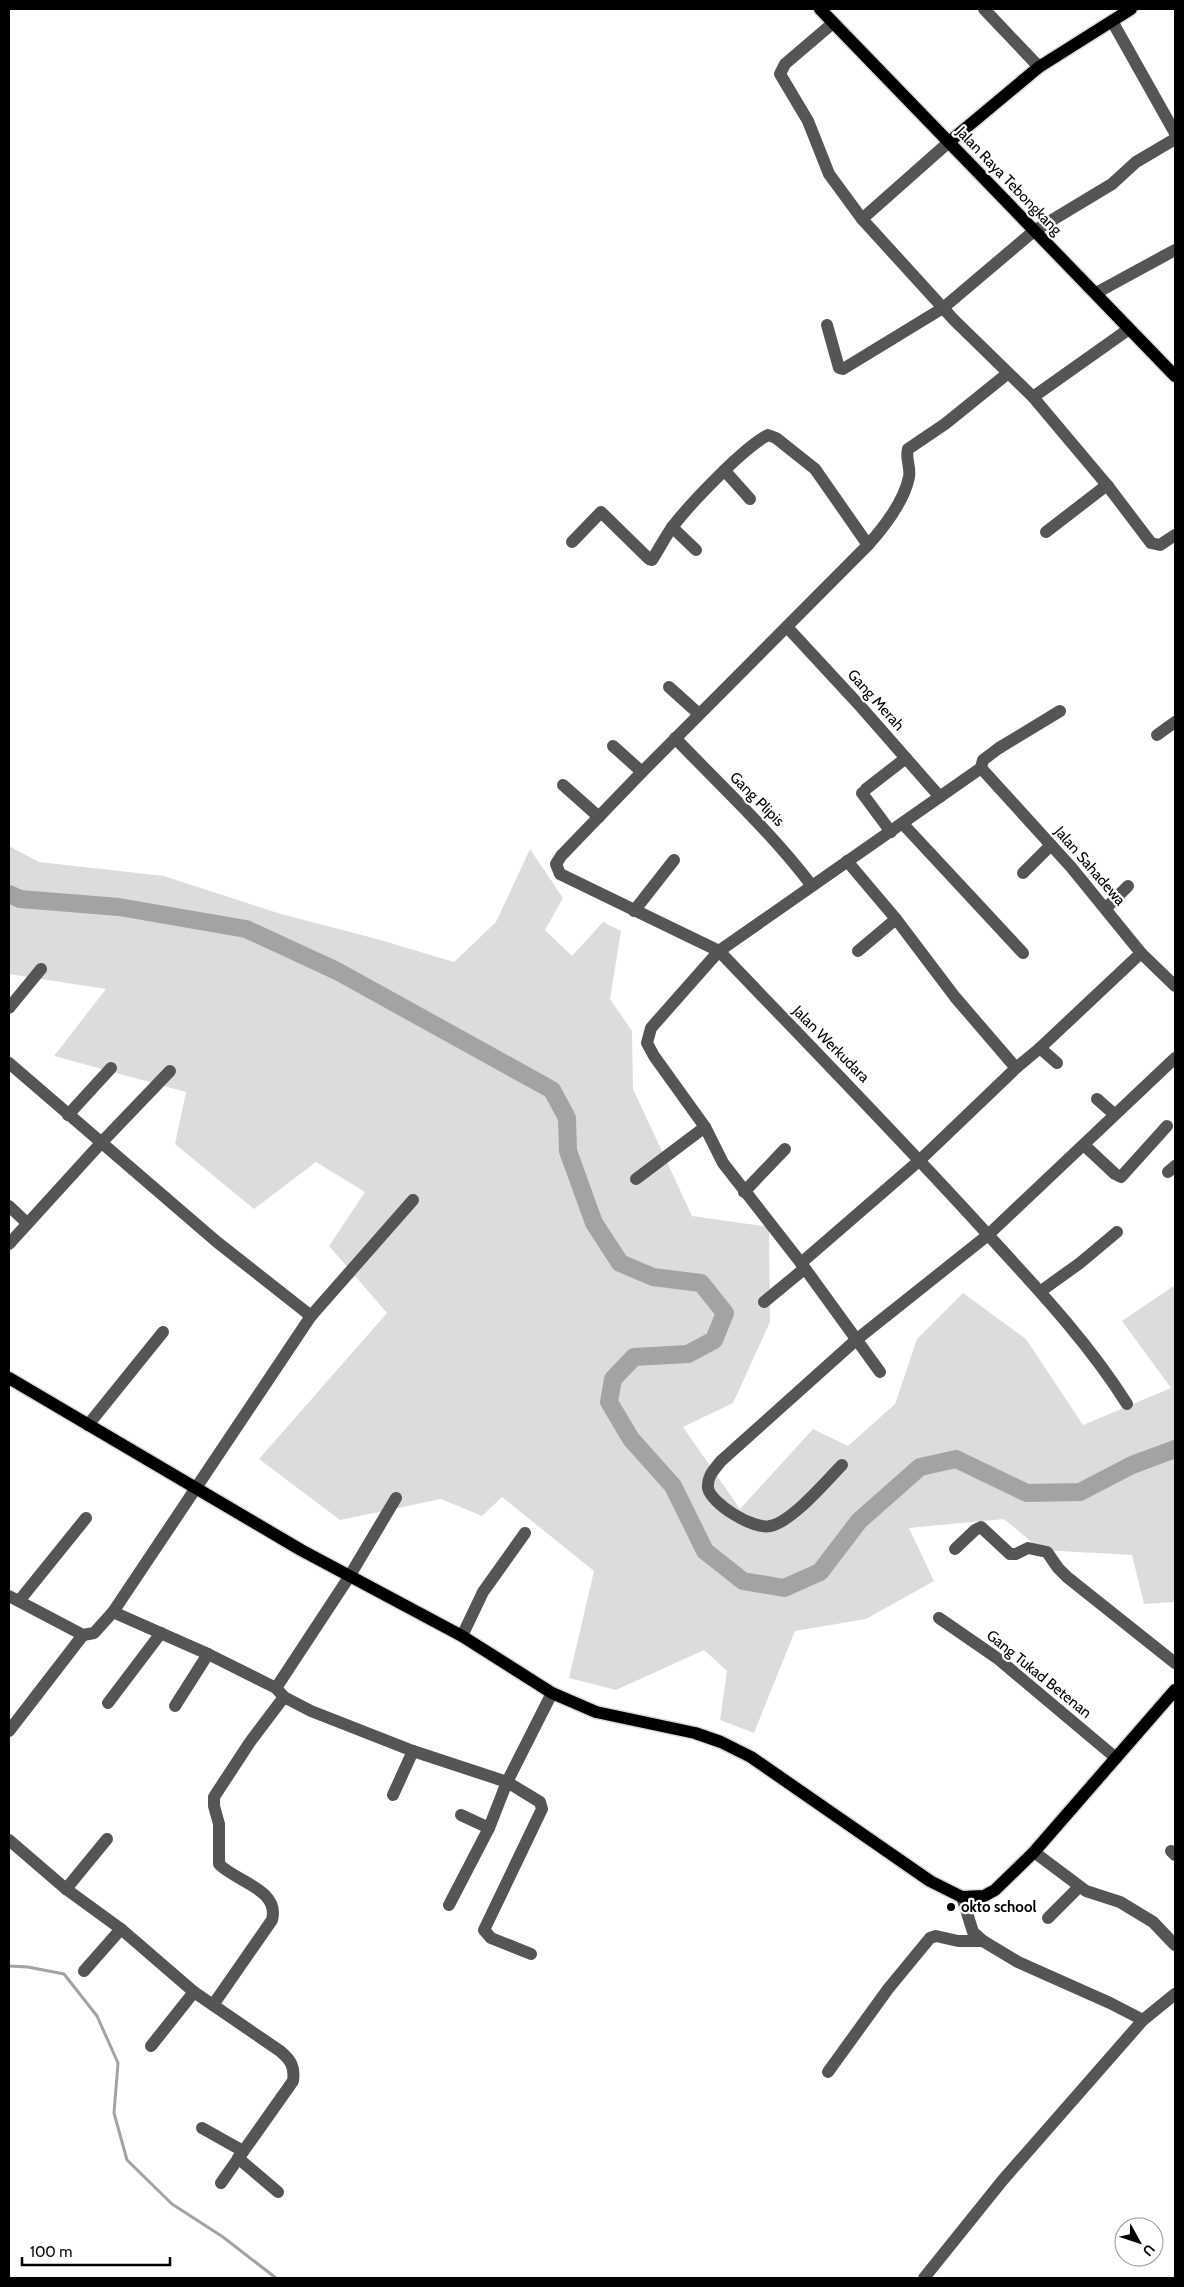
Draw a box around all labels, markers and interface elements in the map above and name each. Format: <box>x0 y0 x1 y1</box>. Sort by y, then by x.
street label: Jalan Raya Tebongkang <box>952 122 1066 239</box>
street label: Gang Merah <box>844 666 908 734</box>
street label: Gang Plipis <box>726 768 788 830</box>
street label: Jalan Sahadewa <box>1050 822 1130 910</box>
street label: Jalan Werkudara <box>788 1001 874 1087</box>
street label: Gang Tukad Betenan <box>983 1626 1095 1722</box>
place label: okto school <box>961 1898 1036 1916</box>
marker: okto school <box>945 1901 957 1913</box>
north arrow <box>1114 2217 1164 2267</box>
scale bar <box>22 2234 170 2266</box>
text: U <box>1139 2241 1159 2260</box>
text: 100 m <box>30 2243 72 2261</box>

